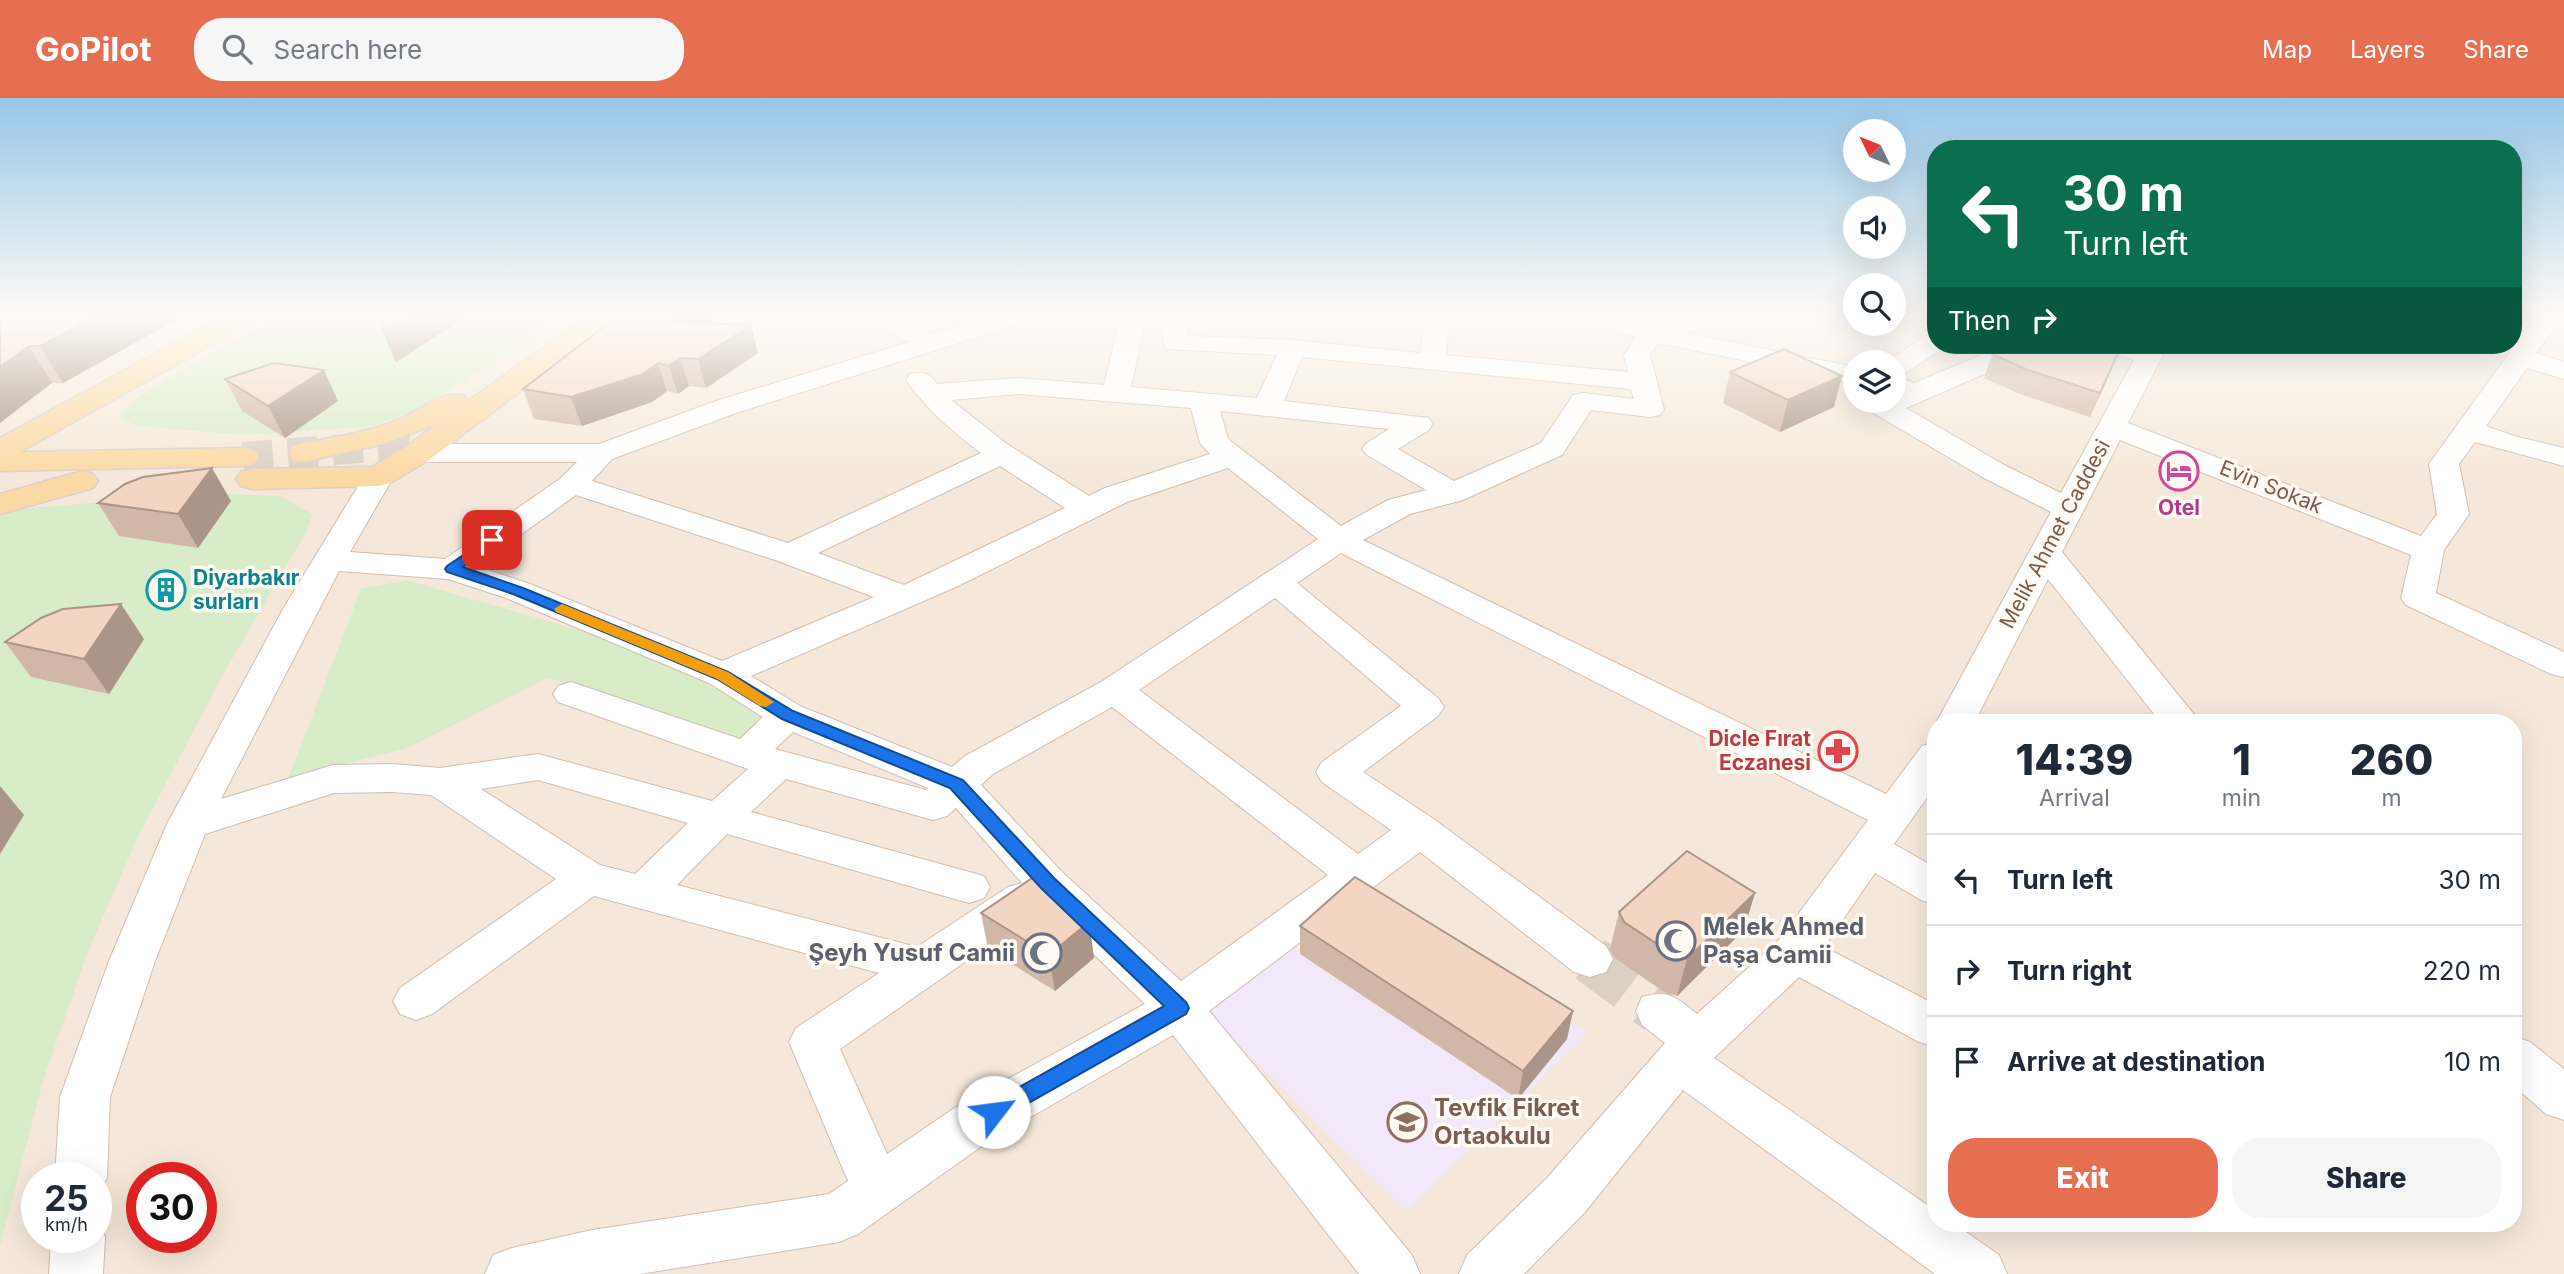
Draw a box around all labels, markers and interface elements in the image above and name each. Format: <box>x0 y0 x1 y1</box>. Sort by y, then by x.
search box <box>194 18 684 81</box>
text: GoPilot <box>35 29 152 69</box>
icon: search <box>218 30 256 68</box>
text: Search here <box>274 34 422 65</box>
text: Map <box>2262 35 2312 64</box>
text: Layers <box>2350 35 2425 64</box>
text: Share <box>2463 35 2529 64</box>
north arrow <box>1843 119 1906 182</box>
map controls <box>1843 119 1906 413</box>
text: 30 m <box>2063 164 2184 223</box>
icon: left <box>1948 168 2039 259</box>
button: sound <box>1843 196 1906 259</box>
text: Turn left <box>2063 224 2188 263</box>
button: search <box>1843 273 1906 336</box>
icon: right <box>2025 301 2063 339</box>
text: Then <box>1948 305 2011 336</box>
button: layers <box>1843 350 1906 413</box>
street label: Melik Ahmet Caddesi <box>1994 435 2115 633</box>
hotel icon: Otel <box>2158 450 2200 492</box>
street label: Evin Sokak <box>2216 455 2327 519</box>
place label: Otel <box>2158 495 2200 520</box>
pin <box>462 510 522 570</box>
icon: arrive <box>473 521 511 559</box>
place label: Diyarbakır surları <box>193 565 300 614</box>
building icon: Diyarbakır surları <box>145 569 187 611</box>
place label: Dicle Fırat Eczanesi <box>1708 726 1811 775</box>
pharmacy icon: Dicle Fırat Eczanesi <box>1817 730 1859 772</box>
text: 14:39 <box>2016 734 2133 785</box>
text: 1 <box>2232 734 2251 785</box>
text: 260 <box>2350 734 2433 785</box>
text: Arrival <box>2039 784 2110 812</box>
text: min <box>2222 784 2261 812</box>
text: m <box>2381 784 2402 812</box>
icon: left <box>1948 861 1986 899</box>
text: Turn left <box>2007 864 2113 895</box>
text: 30 m <box>2438 864 2501 895</box>
place label: Melek Ahmed Paşa Camii <box>1703 912 1864 969</box>
mosque icon: Melek Ahmed Paşa Camii <box>1655 920 1697 962</box>
mosque icon: Şeyh Yusuf Camii <box>1021 932 1063 974</box>
place label: Şeyh Yusuf Camii <box>809 938 1015 967</box>
icon: right <box>1948 952 1986 990</box>
text: Turn right <box>2007 955 2132 986</box>
text: 220 m <box>2423 955 2501 986</box>
icon: arrive <box>1948 1043 1986 1081</box>
text: Arrive at destination <box>2007 1046 2266 1077</box>
text: 10 m <box>2444 1046 2501 1077</box>
position arrow <box>957 1075 1031 1149</box>
place label: Tevfik Fikret Ortaokulu <box>1434 1093 1580 1150</box>
school or university icon: Tevfik Fikret Ortaokulu <box>1386 1101 1428 1143</box>
button: Exit <box>1948 1138 2218 1218</box>
button: Share <box>2232 1138 2501 1218</box>
speed limit sign: 30 <box>126 1162 217 1253</box>
text: 25 <box>44 1177 89 1219</box>
text: km/h <box>45 1214 88 1235</box>

